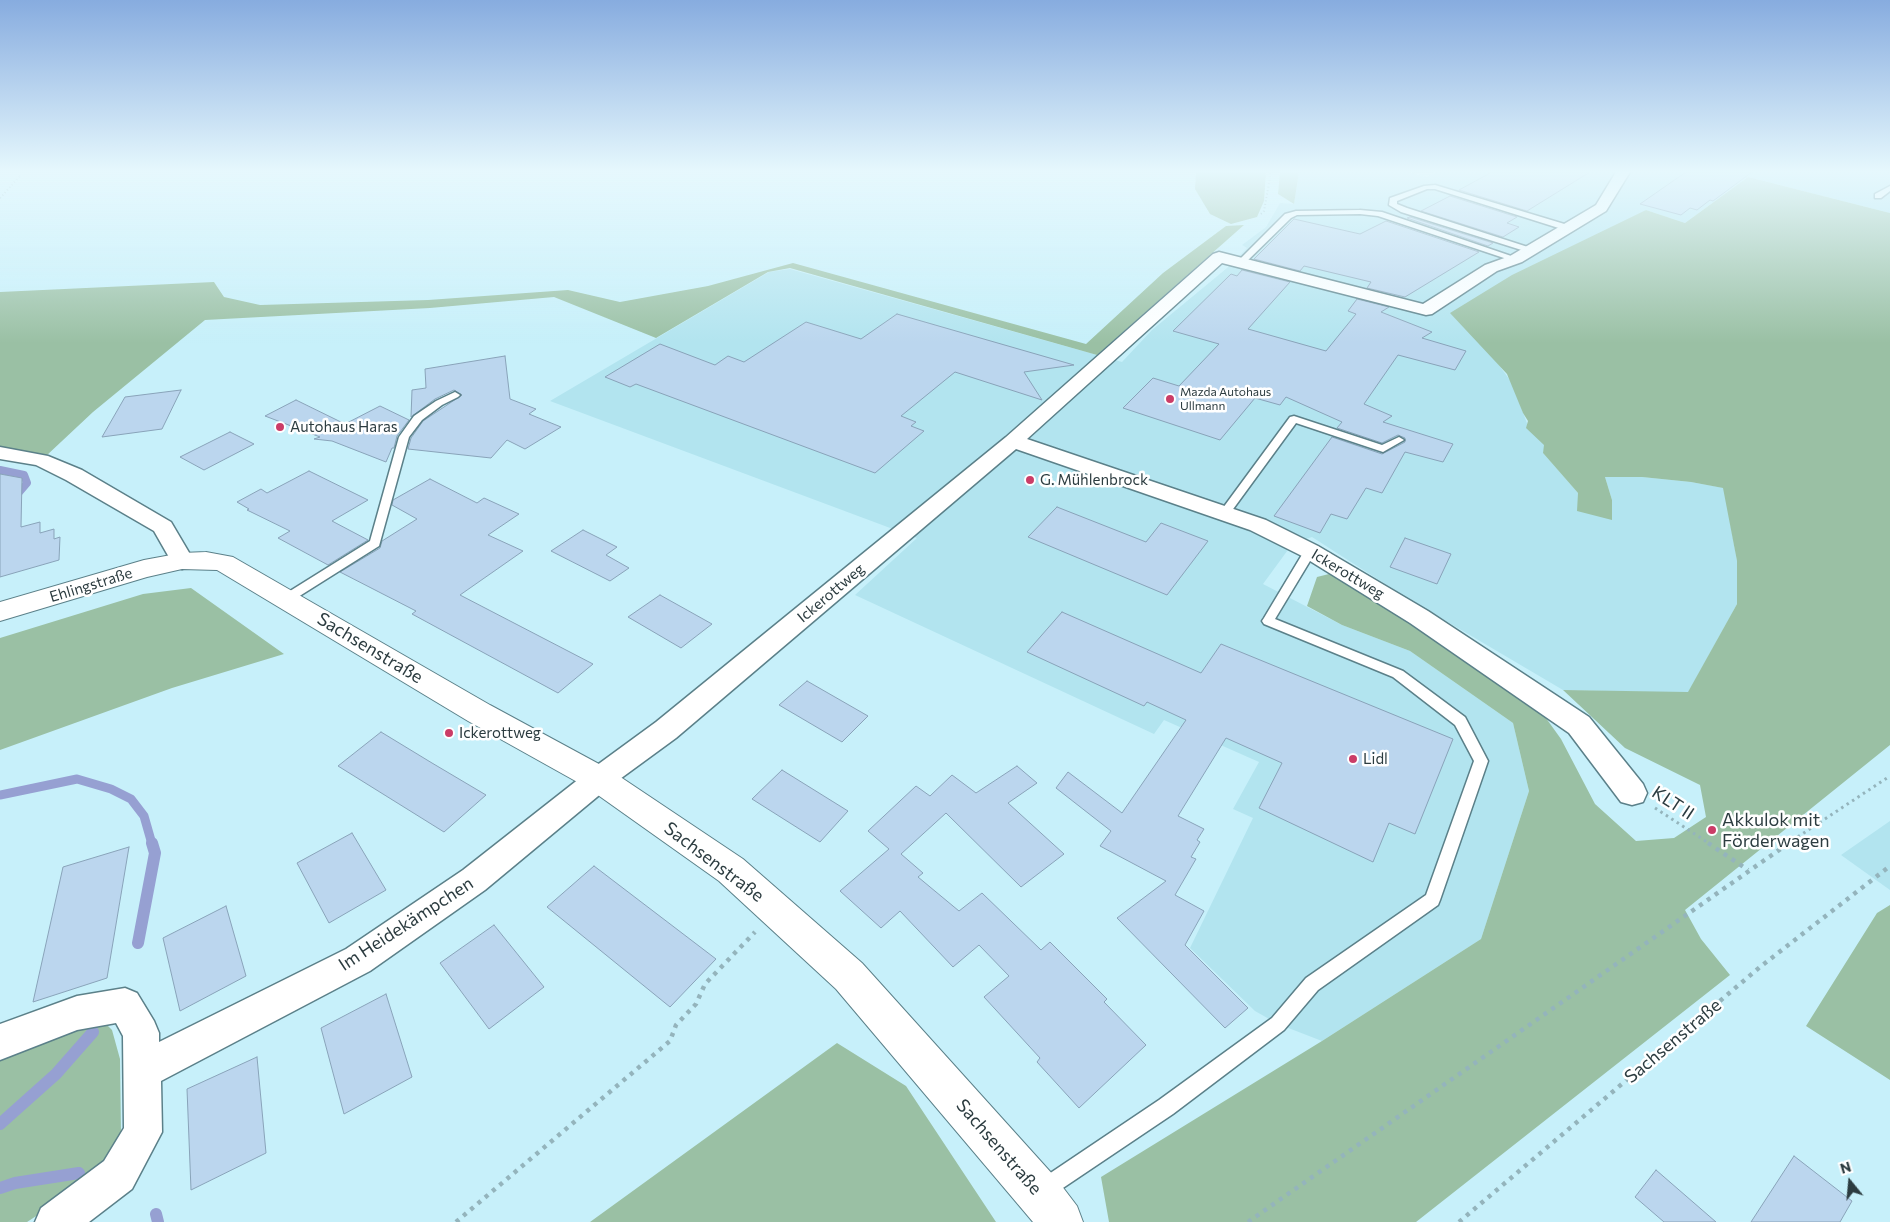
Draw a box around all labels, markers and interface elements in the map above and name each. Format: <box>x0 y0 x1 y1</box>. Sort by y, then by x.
place label: Mazda Autohaus Ullmann <box>1180 385 1271 413</box>
marker: Mazda Autohaus Ullmann <box>1164 393 1176 405</box>
place label: Autohaus Haras <box>290 418 398 436</box>
marker: Autohaus Haras <box>274 421 286 433</box>
place label: G. Mühlenbrock <box>1040 471 1148 489</box>
marker: G. Mühlenbrock <box>1024 474 1036 486</box>
street label: Ickerottweg <box>1308 545 1388 603</box>
street label: Ickerottweg <box>794 560 868 626</box>
street label: Ehlingstraße <box>47 564 135 606</box>
street label: Sachsenstraße <box>313 608 427 688</box>
place label: Ickerottweg <box>459 724 541 742</box>
marker: Ickerottweg <box>443 727 455 739</box>
place label: Lidl <box>1363 750 1388 768</box>
marker: Lidl <box>1347 753 1359 765</box>
street label: KLT II <box>1648 782 1698 824</box>
place label: Akkulok mit Förderwagen <box>1722 809 1830 852</box>
street label: Sachsenstraße <box>660 817 768 907</box>
marker: Akkulok mit Förderwagen <box>1706 824 1718 836</box>
street label: Im Heidekämpchen <box>335 872 477 976</box>
street label: Sachsenstraße <box>1620 994 1726 1088</box>
street label: Sachsenstraße <box>952 1095 1046 1199</box>
north arrow <box>1825 1157 1875 1207</box>
text: N <box>1838 1158 1853 1177</box>

